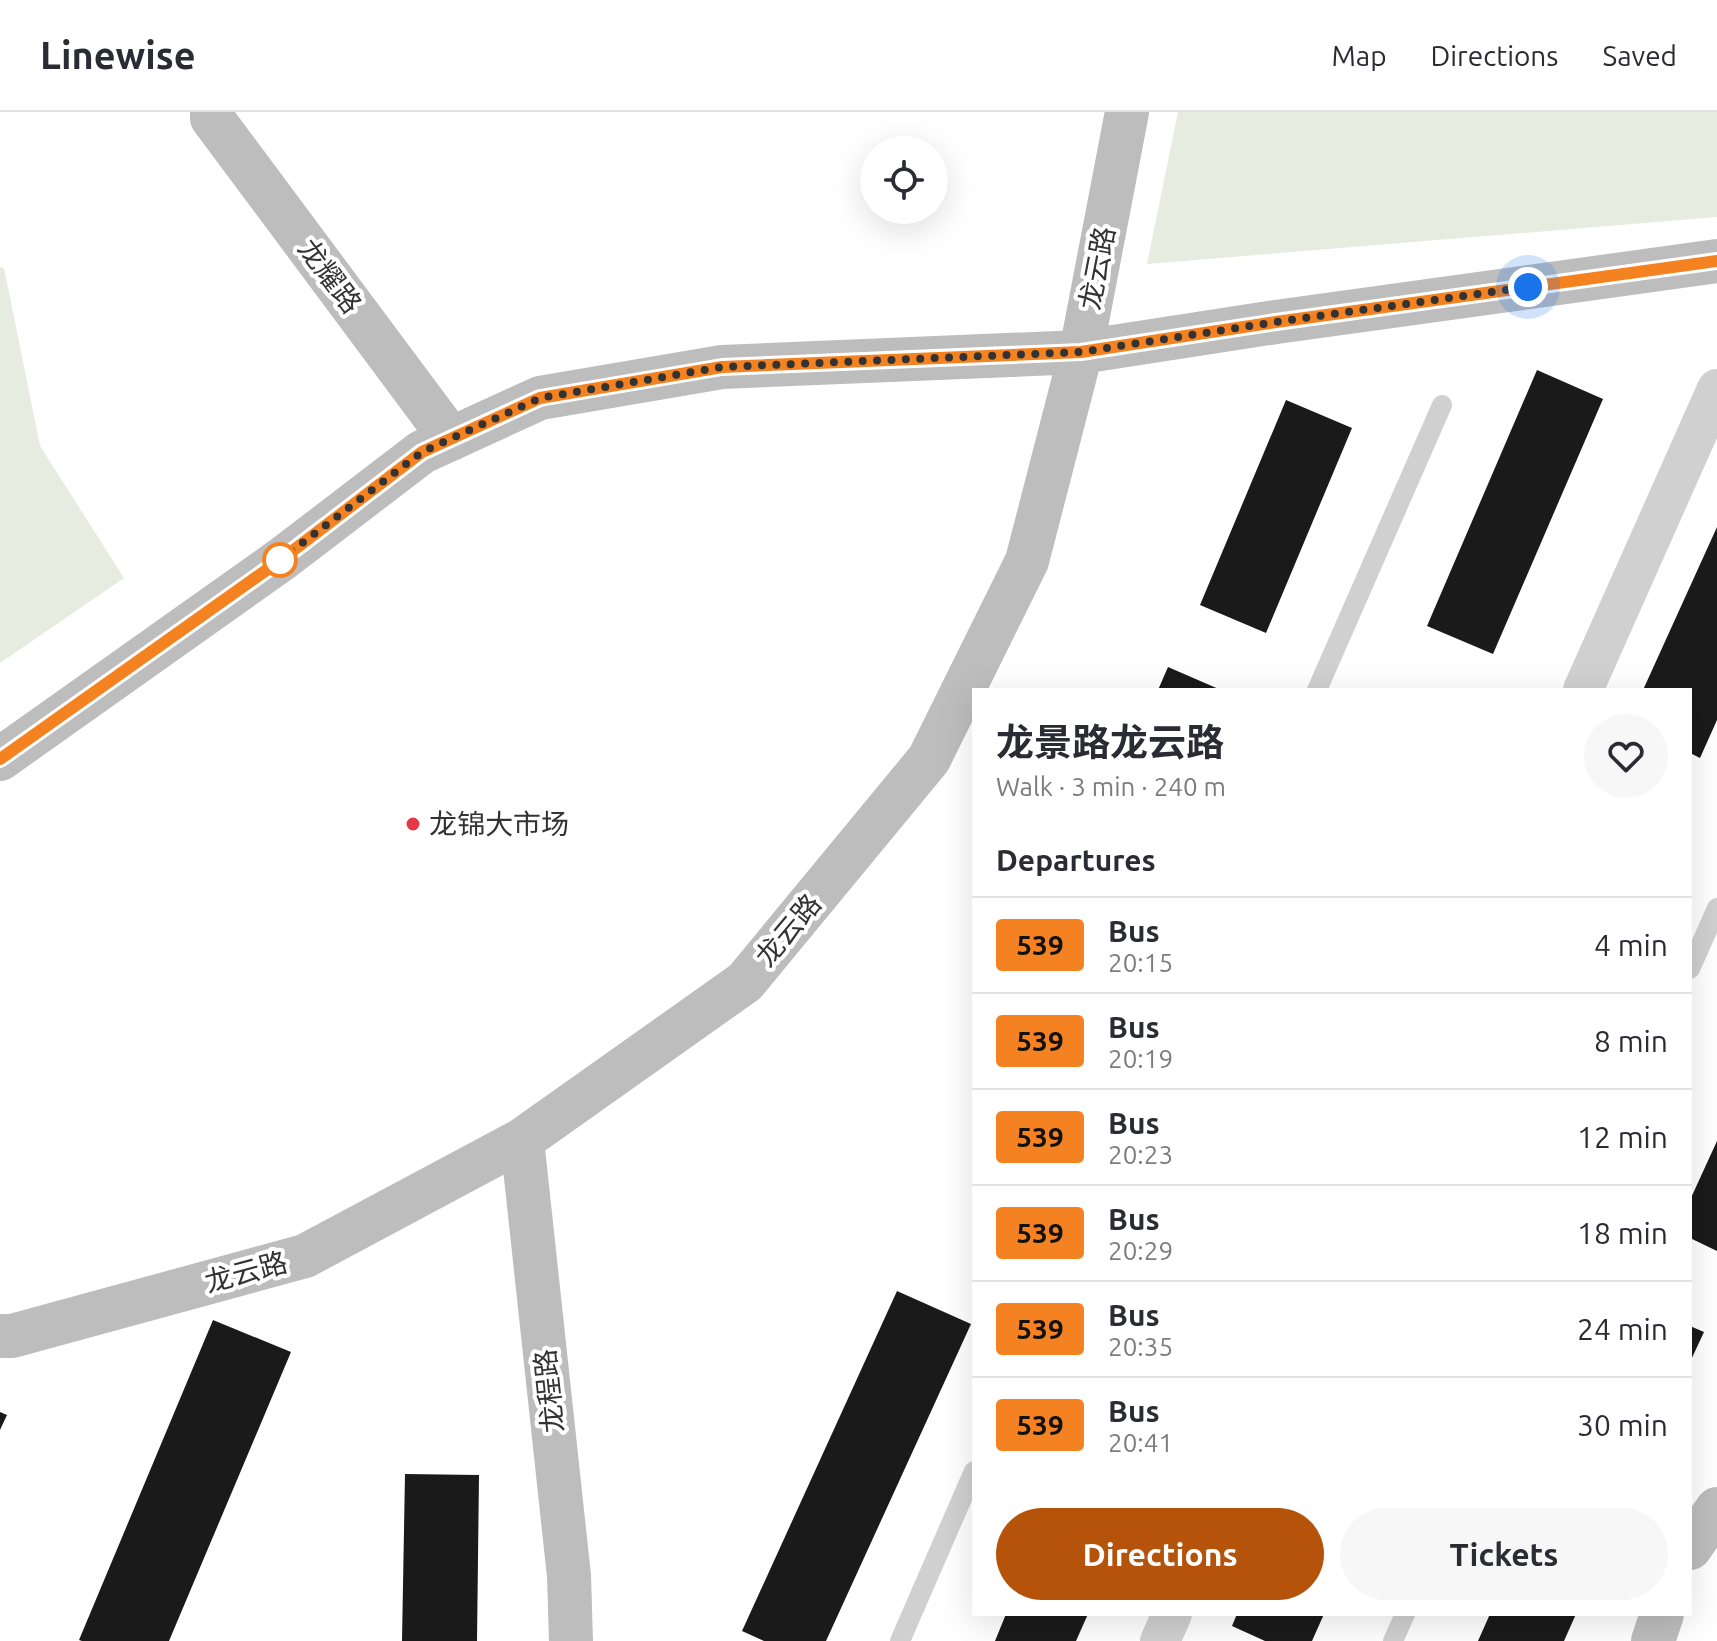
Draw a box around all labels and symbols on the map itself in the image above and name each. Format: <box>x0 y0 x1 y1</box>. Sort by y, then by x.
street label: 龙云路 <box>1073 224 1120 312</box>
street label: 龙耀路 <box>293 233 368 319</box>
your location <box>1508 267 1548 307</box>
unlabelled marker <box>263 543 297 577</box>
place label: 龙锦大市场 <box>429 808 569 839</box>
marker: 龙锦大市场 <box>404 815 422 833</box>
street label: 龙云路 <box>749 888 826 972</box>
street label: 龙云路 <box>201 1246 290 1297</box>
street label: 龙程路 <box>529 1348 568 1434</box>

